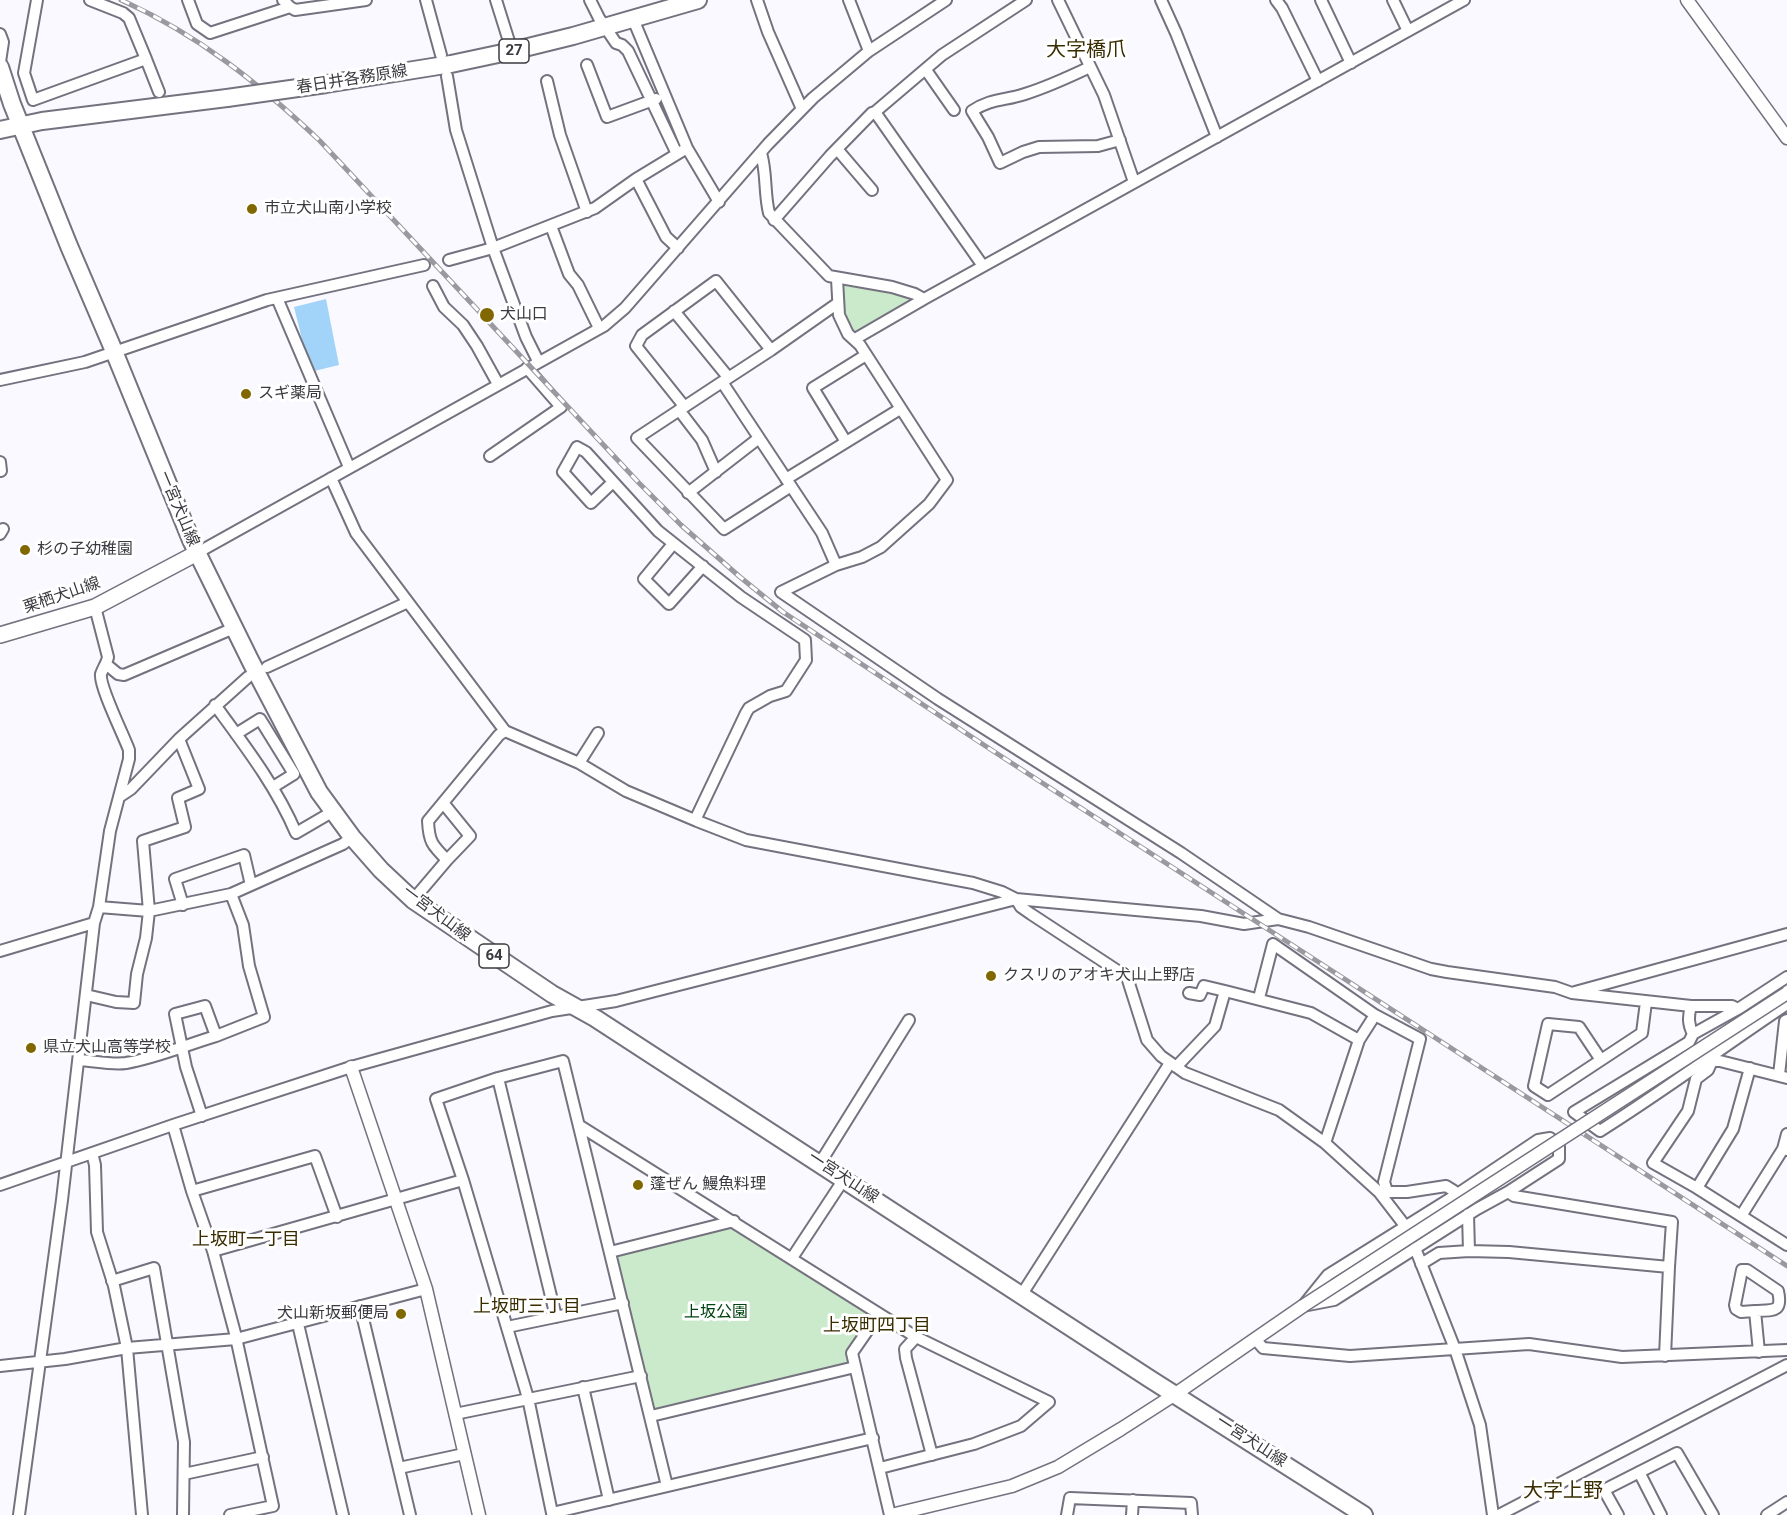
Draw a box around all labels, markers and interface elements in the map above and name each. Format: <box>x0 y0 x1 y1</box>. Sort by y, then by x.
road number: 27 <box>499 39 529 63</box>
district label: 大字橋爪 <box>1046 39 1126 63</box>
street label: 春日井各務原線 <box>295 62 409 98</box>
place label: 市立犬山南小学校 <box>264 199 392 219</box>
marker: 市立犬山南小学校 <box>245 202 259 216</box>
place label: 犬山口 <box>500 305 548 325</box>
marker: 犬山口 <box>478 306 496 324</box>
place label: スギ薬局 <box>258 384 322 404</box>
marker: スギ薬局 <box>239 387 253 401</box>
street label: 一宮犬山線 <box>154 468 202 550</box>
place label: 杉の子幼稚園 <box>37 540 133 560</box>
marker: 杉の子幼稚園 <box>18 543 32 557</box>
street label: 栗栖犬山線 <box>21 574 103 618</box>
street label: 一宮犬山線 <box>398 882 474 946</box>
road number: 64 <box>479 944 509 968</box>
place label: クスリのアオキ犬山上野店 <box>1003 966 1195 986</box>
marker: クスリのアオキ犬山上野店 <box>984 969 998 983</box>
place label: 県立犬山高等学校 <box>43 1038 171 1058</box>
marker: 県立犬山高等学校 <box>24 1041 38 1055</box>
street label: 一宮犬山線 <box>804 1148 882 1208</box>
place label: 蓬ぜん 鰻魚料理 <box>650 1175 766 1195</box>
marker: 蓬ぜん 鰻魚料理 <box>631 1178 645 1192</box>
district label: 上坂町一丁目 <box>192 1229 300 1251</box>
district label: 上坂町三丁目 <box>473 1296 581 1318</box>
park label: 上坂公園 <box>684 1303 748 1323</box>
place label: 犬山新坂郵便局 <box>277 1304 389 1324</box>
marker: 犬山新坂郵便局 <box>394 1307 408 1321</box>
district label: 上坂町四丁目 <box>823 1315 931 1337</box>
street label: 一宮犬山線 <box>1212 1412 1290 1472</box>
district label: 大字上野 <box>1523 1480 1603 1504</box>

